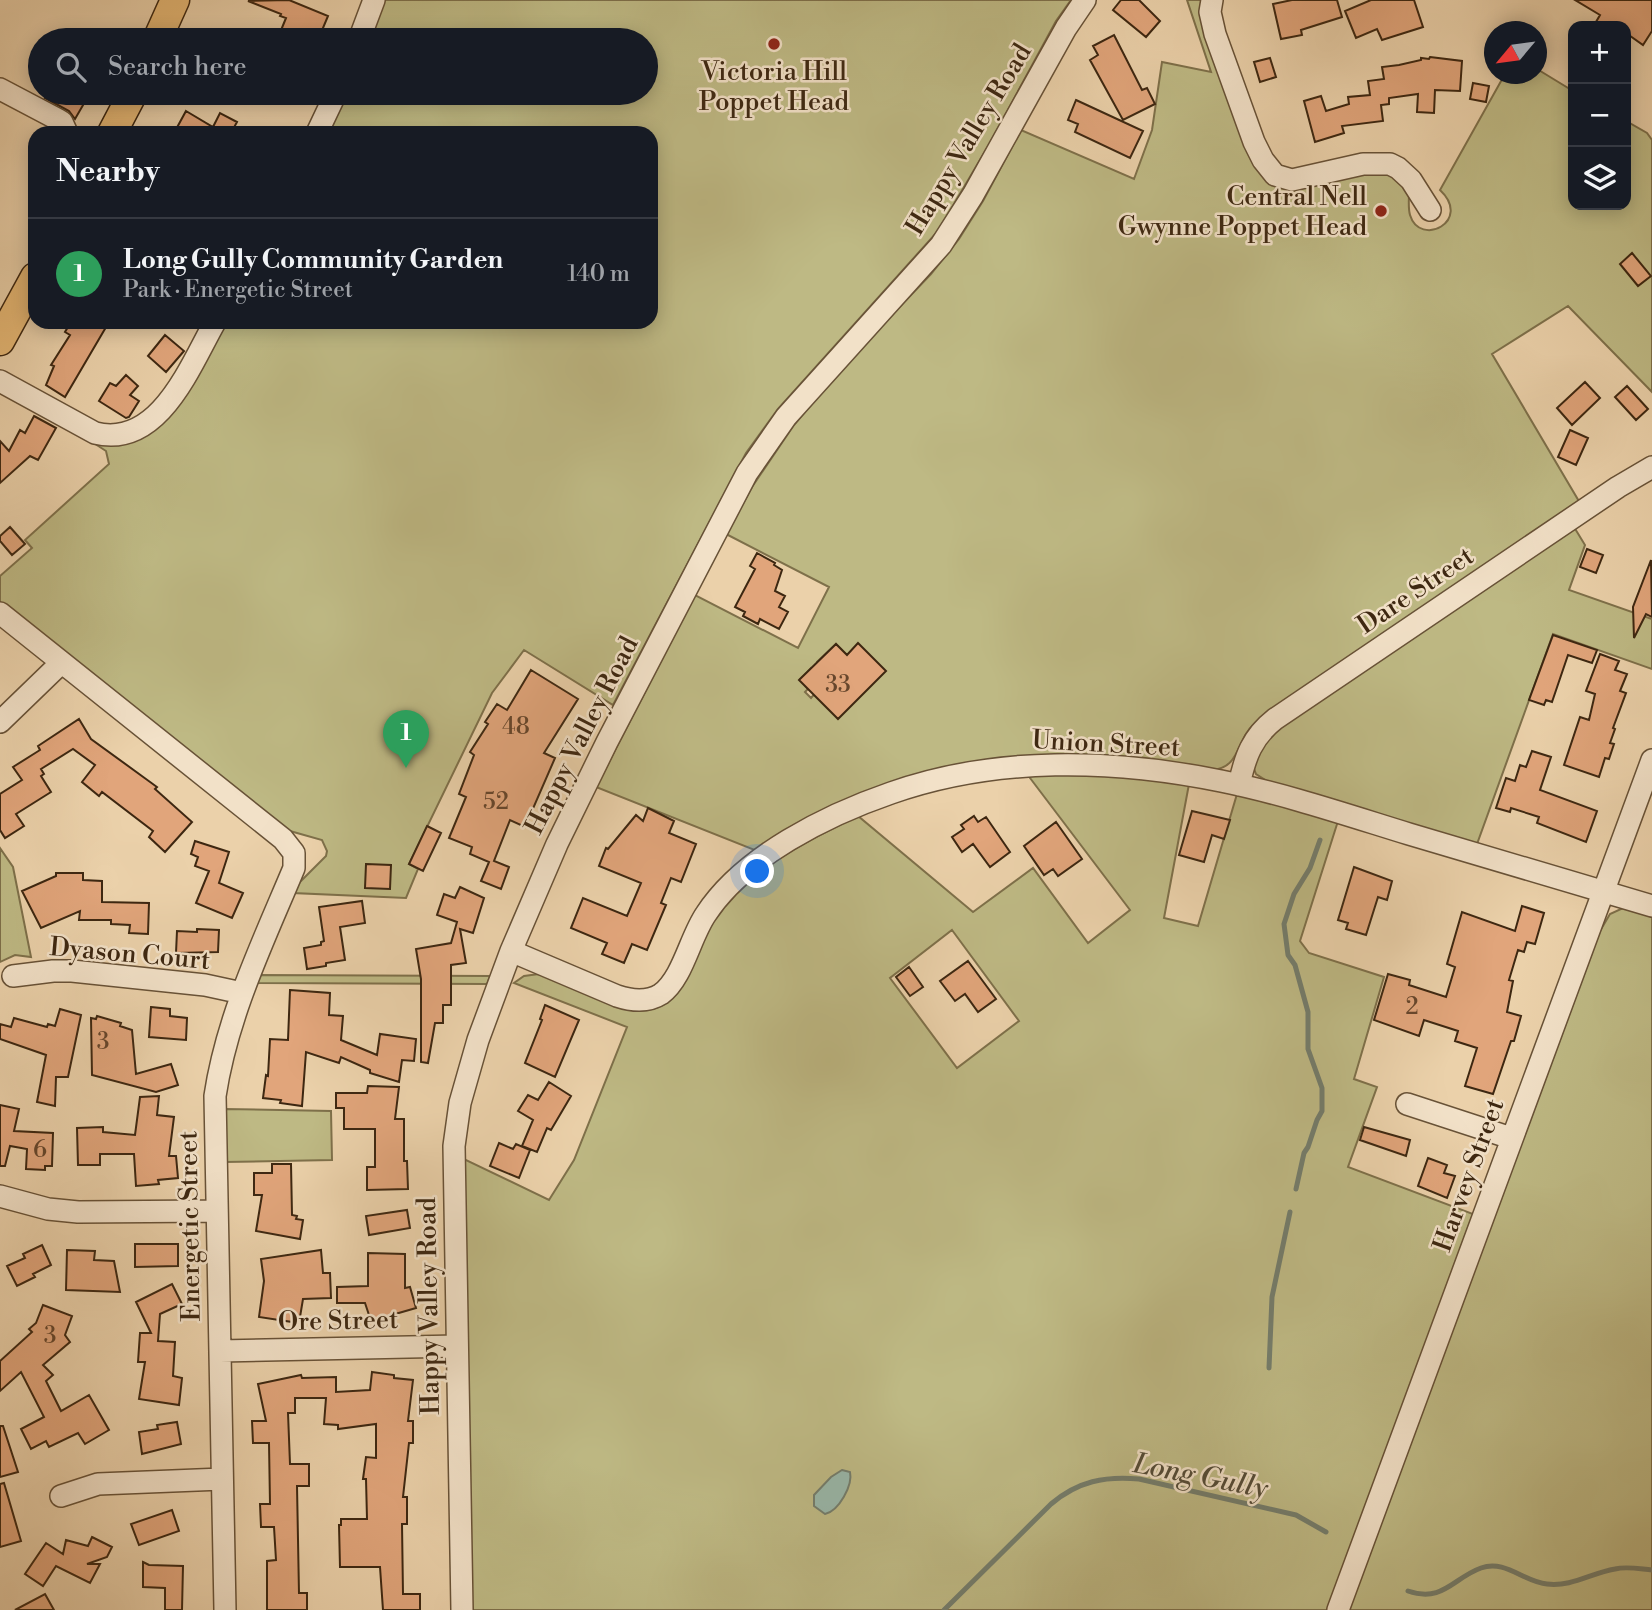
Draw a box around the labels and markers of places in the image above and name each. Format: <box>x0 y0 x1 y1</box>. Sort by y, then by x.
marker: Victoria Hill Poppet Head <box>766 36 782 52</box>
place label: Victoria Hill Poppet Head <box>699 56 849 118</box>
place label: Central Nell Gwynne Poppet Head <box>1118 181 1367 243</box>
marker: Central Nell Gwynne Poppet Head <box>1373 203 1389 219</box>
pin: 1 <box>383 710 429 768</box>

